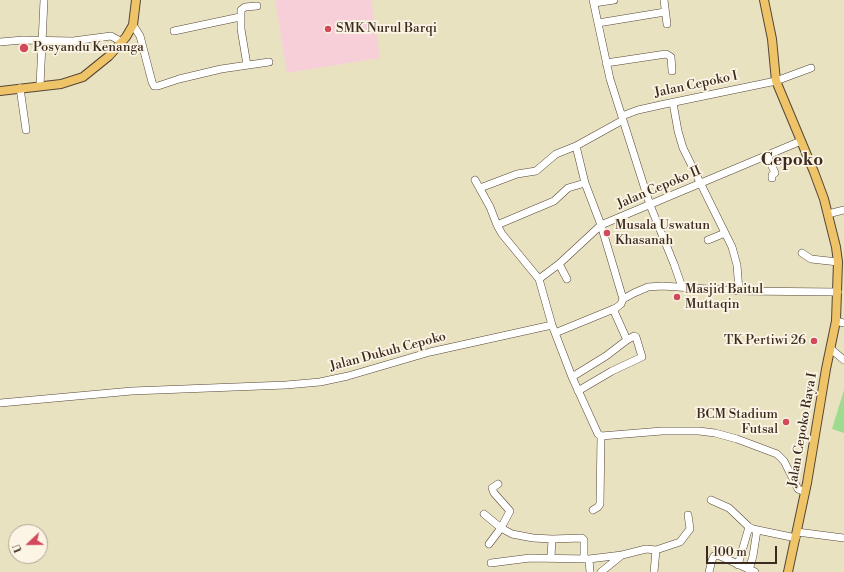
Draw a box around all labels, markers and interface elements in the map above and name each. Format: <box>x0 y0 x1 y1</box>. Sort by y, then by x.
place label: SMK Nurul Barqi <box>336 21 437 37</box>
marker: SMK Nurul Barqi <box>323 24 333 34</box>
place label: Posyandu Kenanga <box>33 40 144 56</box>
marker: Posyandu Kenanga <box>18 42 30 54</box>
street label: Jalan Cepoko I <box>653 69 739 101</box>
district label: Cepoko <box>761 151 823 171</box>
street label: Jalan Cepoko II <box>615 163 703 213</box>
place label: Musala Uswatun Khasanah <box>615 218 710 249</box>
marker: Musala Uswatun Khasanah <box>602 228 612 238</box>
place label: Masjid Baitul Muttaqin <box>685 282 763 313</box>
marker: Masjid Baitul Muttaqin <box>672 292 682 302</box>
street label: Jalan Dukuh Cepoko <box>328 329 448 375</box>
place label: TK Pertiwi 26 <box>724 333 806 349</box>
marker: TK Pertiwi 26 <box>809 336 819 346</box>
street label: Jalan Cepoko Raya I <box>785 371 821 489</box>
place label: BCM Stadium Futsal <box>696 407 778 438</box>
marker: BCM Stadium Futsal <box>781 417 791 427</box>
north arrow <box>8 524 48 564</box>
scale bar <box>708 538 779 564</box>
text: U <box>10 542 26 555</box>
text: 100 m <box>713 545 747 560</box>

